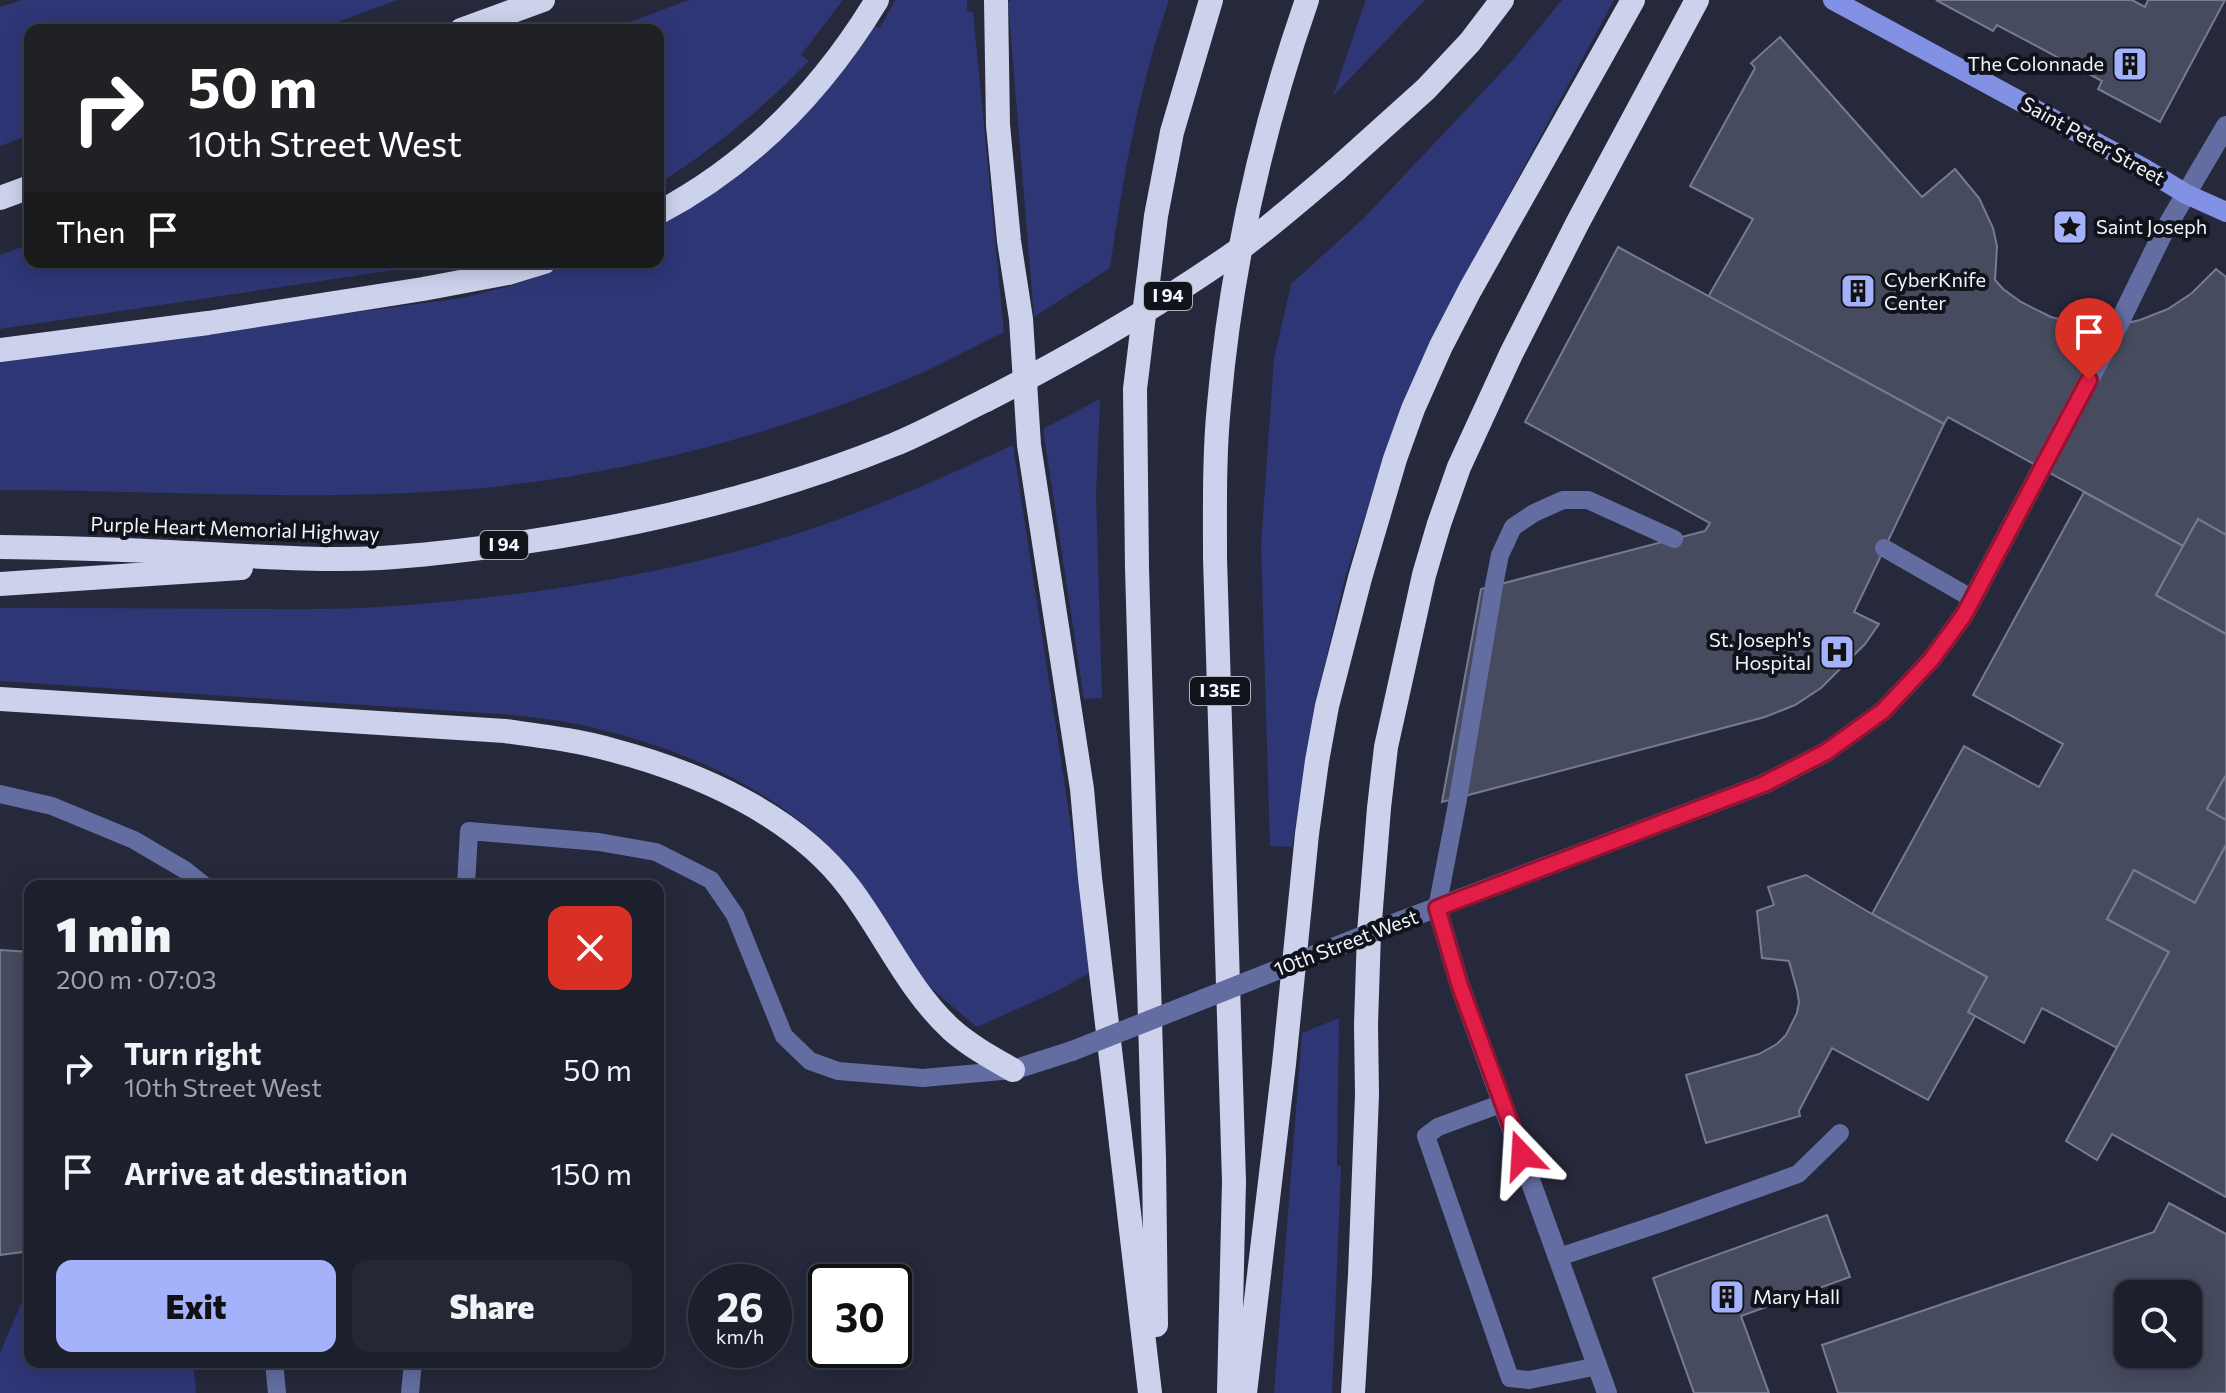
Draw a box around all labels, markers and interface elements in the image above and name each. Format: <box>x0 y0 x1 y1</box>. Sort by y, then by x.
building icon: The Colonnade <box>2111 45 2149 83</box>
text: 50 m <box>188 51 317 120</box>
place label: The Colonnade <box>1967 51 2104 75</box>
icon: right <box>56 56 160 160</box>
street label: Saint Peter Street <box>2018 91 2169 190</box>
text: 10th Street West <box>188 120 462 164</box>
icon: arrive <box>141 208 185 252</box>
place icon: Saint Joseph <box>2051 208 2089 246</box>
text: Then <box>56 212 125 249</box>
place label: Saint Joseph <box>2096 214 2207 238</box>
place label: CyberKnife Center <box>1884 267 1986 314</box>
building icon: CyberKnife Center <box>1839 272 1877 310</box>
road number: I 94 <box>1144 282 1192 310</box>
pin <box>2055 298 2123 380</box>
icon: arrive <box>2067 310 2111 354</box>
street label: Purple Heart Memorial Highway <box>90 511 380 545</box>
road number: I 94 <box>480 531 528 559</box>
place label: St. Joseph's Hospital <box>1709 627 1811 674</box>
hospital icon: St. Joseph's Hospital <box>1818 633 1856 671</box>
road number: I 35E <box>1190 677 1250 705</box>
text: 1 min <box>56 903 171 962</box>
street label: 10th Street West <box>1270 904 1421 981</box>
button: close <box>548 906 632 990</box>
text: 200 m · 07:03 <box>56 963 216 994</box>
text: Turn right <box>124 1034 261 1071</box>
icon: right <box>56 1046 100 1090</box>
text: 50 m <box>563 1050 632 1087</box>
text: 10th Street West <box>124 1071 322 1102</box>
position arrow <box>1480 1113 1564 1197</box>
icon: arrive <box>56 1150 100 1194</box>
text: Arrive at destination <box>124 1154 408 1191</box>
text: 150 m <box>550 1154 632 1191</box>
button: Exit <box>56 1260 336 1352</box>
button: Share <box>352 1260 632 1352</box>
speed limit sign: 30 <box>808 1264 912 1368</box>
building icon: Mary Hall <box>1708 1278 1746 1316</box>
map controls <box>2114 1280 2202 1368</box>
button: search <box>2114 1280 2202 1368</box>
text: 26 <box>716 1281 764 1330</box>
place label: Mary Hall <box>1753 1284 1840 1308</box>
text: km/h <box>716 1324 764 1348</box>

